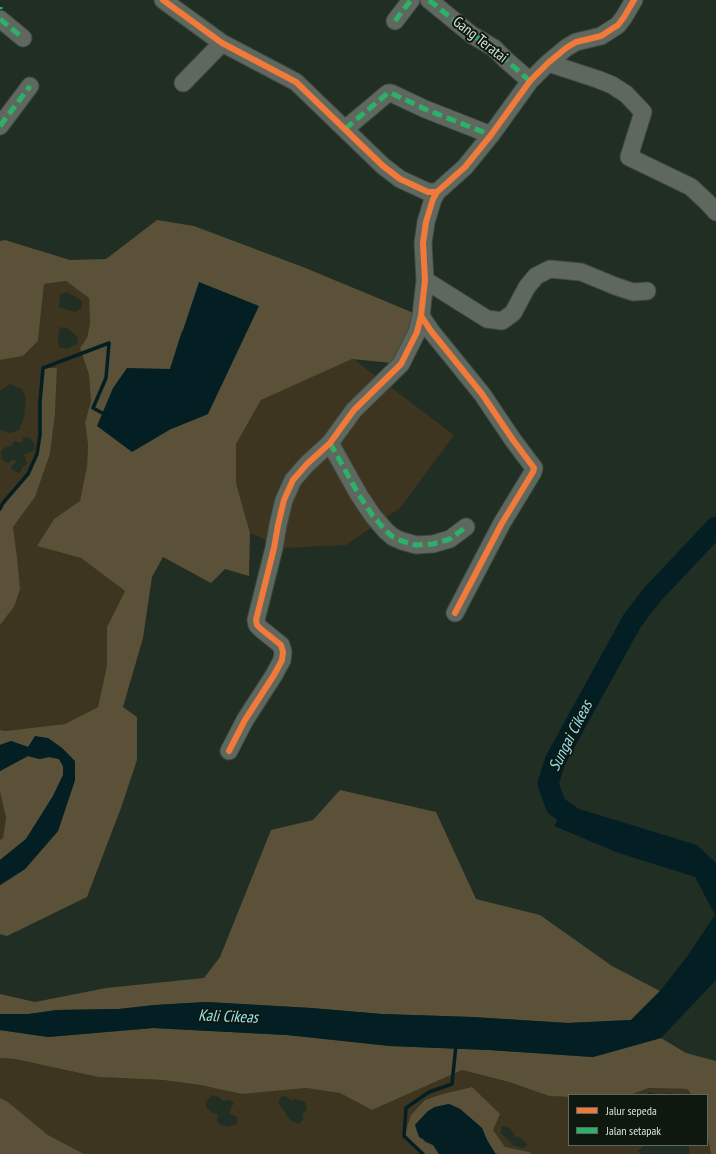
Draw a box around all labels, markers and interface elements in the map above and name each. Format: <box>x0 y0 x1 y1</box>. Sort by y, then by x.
street label: Gang Teratai <box>449 13 511 67</box>
water label: Sungai Cikeas <box>545 698 597 774</box>
water label: Kali Cikeas <box>198 1006 258 1028</box>
legend <box>568 1094 708 1146</box>
text: Jalur sepeda <box>606 1103 657 1118</box>
text: Jalan setapak <box>606 1123 661 1138</box>

